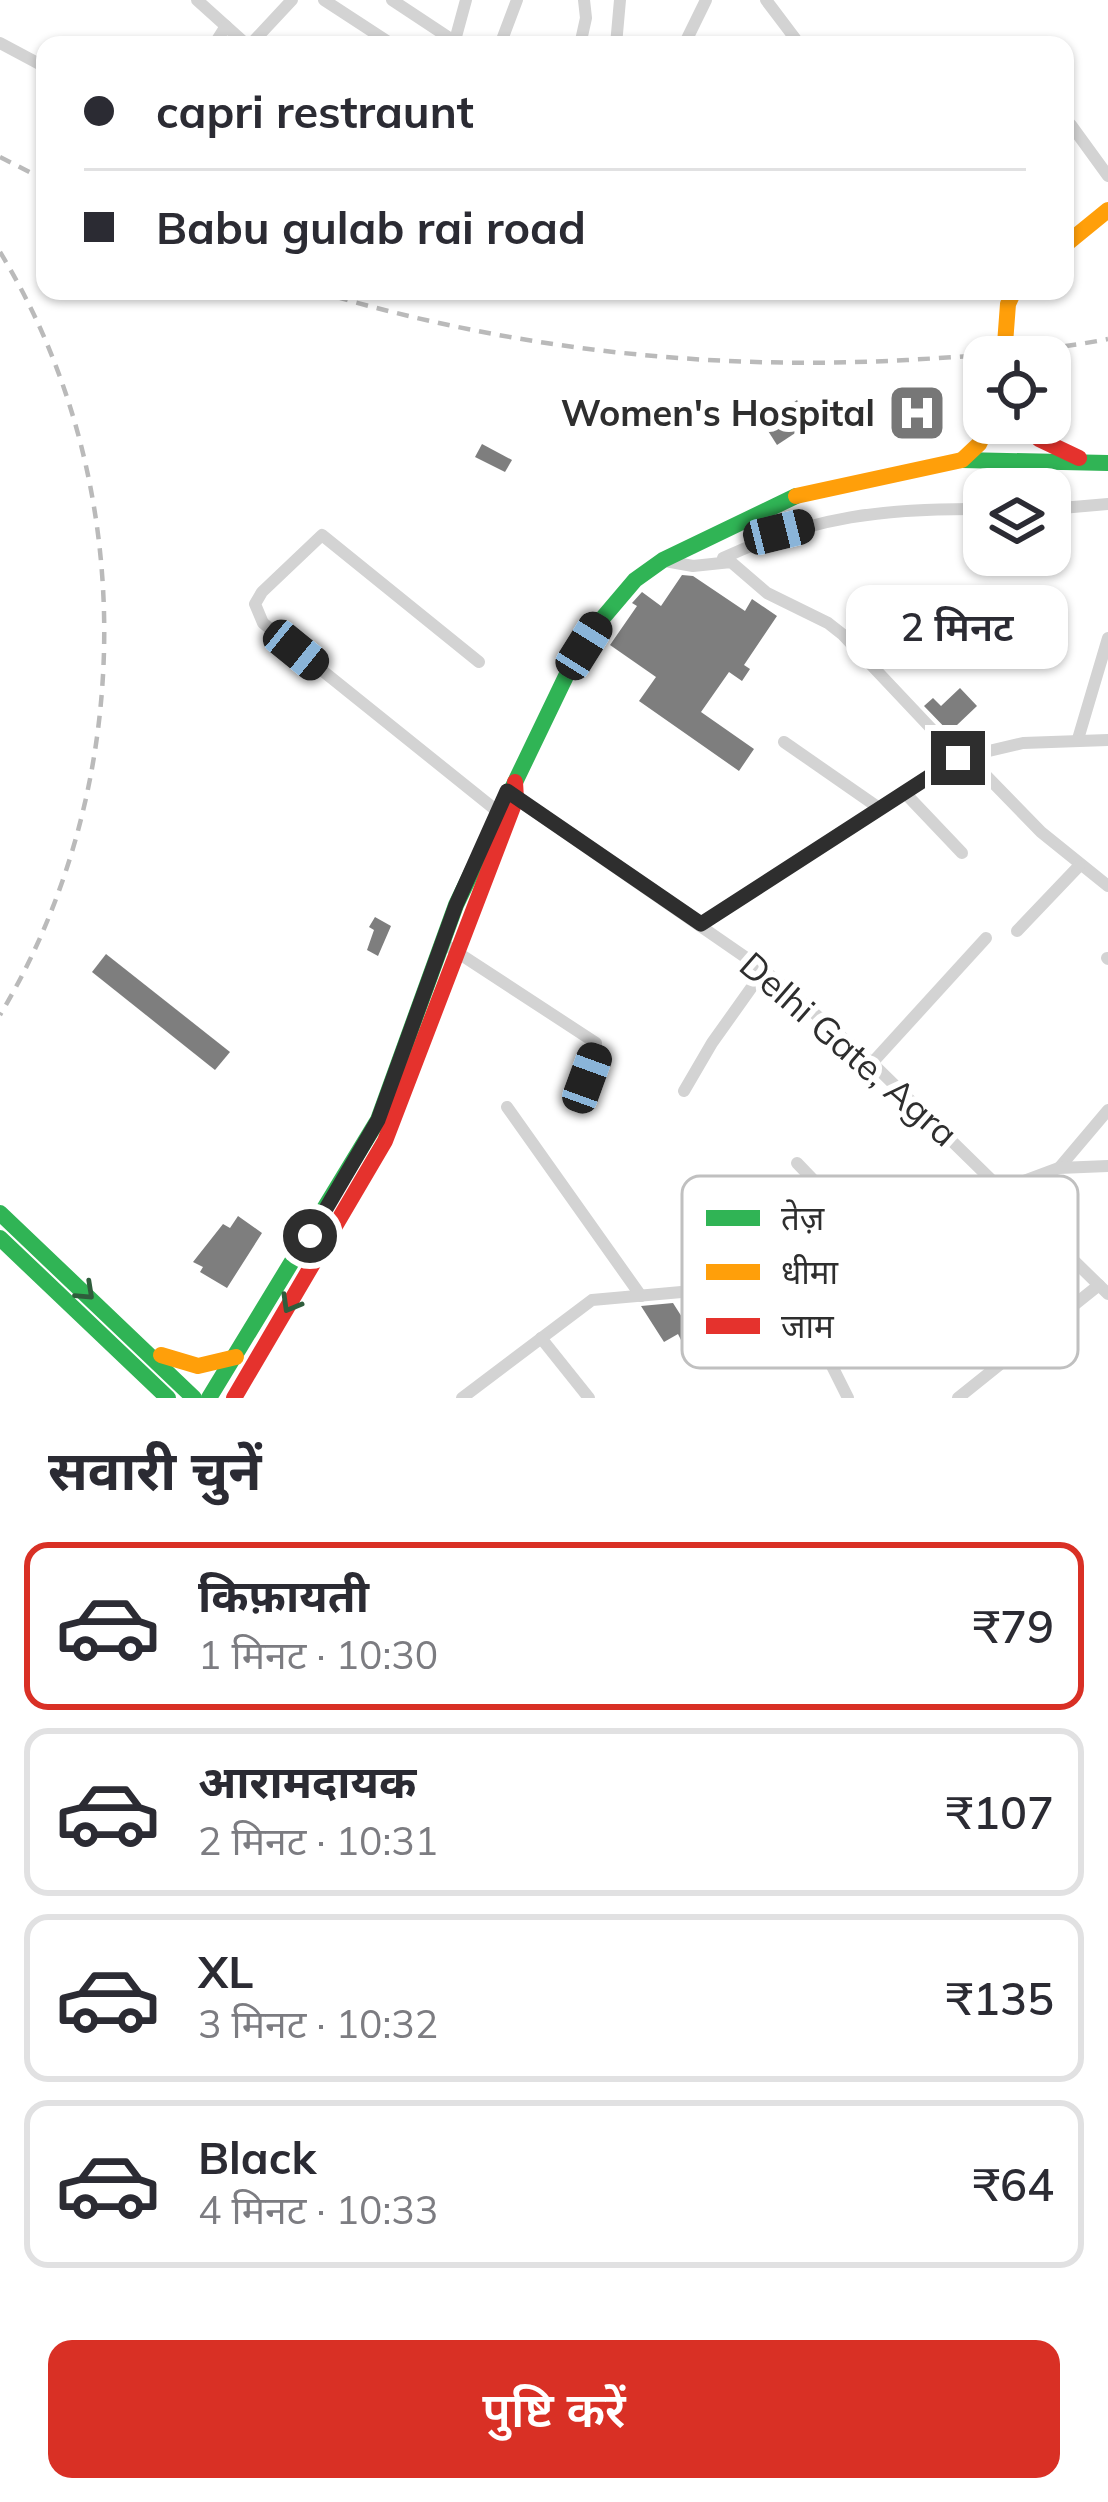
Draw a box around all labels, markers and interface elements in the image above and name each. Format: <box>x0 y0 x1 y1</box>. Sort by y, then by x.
text: capri restraunt <box>156 83 474 139</box>
text: Babu gulab rai road <box>156 199 586 255</box>
map controls <box>963 336 1071 576</box>
button: locate <box>963 336 1071 444</box>
hospital icon: Women's Hospital <box>886 382 948 444</box>
place label: Women's Hospital <box>561 390 875 435</box>
button: layers <box>963 468 1071 576</box>
car <box>740 506 818 558</box>
callout: 2 मिनट <box>847 584 1069 668</box>
text: 2 मिनट <box>901 602 1013 651</box>
car <box>550 606 618 686</box>
car <box>257 613 335 687</box>
route end <box>931 731 985 785</box>
street label: Delhi Gate, Agra <box>731 942 968 1156</box>
car <box>558 1038 616 1118</box>
legend <box>682 1176 1078 1368</box>
text: तेज़ <box>781 1197 825 1238</box>
route start <box>283 1209 337 1263</box>
text: धीमा <box>781 1251 840 1292</box>
one-way arrow <box>72 1278 93 1299</box>
one-way arrow <box>282 1292 305 1313</box>
text: जाम <box>781 1305 835 1346</box>
text: सवारी चुनें <box>48 1436 261 1504</box>
text: किफ़ायती <box>198 1567 369 1623</box>
icon: car <box>54 1572 162 1680</box>
text: ₹79 <box>973 1598 1054 1654</box>
text: 1 मिनट · 10:30 <box>198 1630 438 1679</box>
text: आरामदायक <box>198 1753 416 1809</box>
icon: car <box>54 1758 162 1866</box>
text: ₹107 <box>946 1784 1054 1840</box>
text: 2 मिनट · 10:31 <box>198 1816 438 1865</box>
text: XL <box>198 1943 253 1999</box>
icon: car <box>54 1944 162 2052</box>
text: ₹135 <box>946 1970 1054 2026</box>
text: 3 मिनट · 10:32 <box>198 1999 438 2048</box>
text: Black <box>198 2129 316 2185</box>
icon: car <box>54 2130 162 2238</box>
text: ₹64 <box>973 2156 1054 2212</box>
text: 4 मिनट · 10:33 <box>198 2185 438 2234</box>
button: पुष्टि करें <box>48 2340 1060 2478</box>

